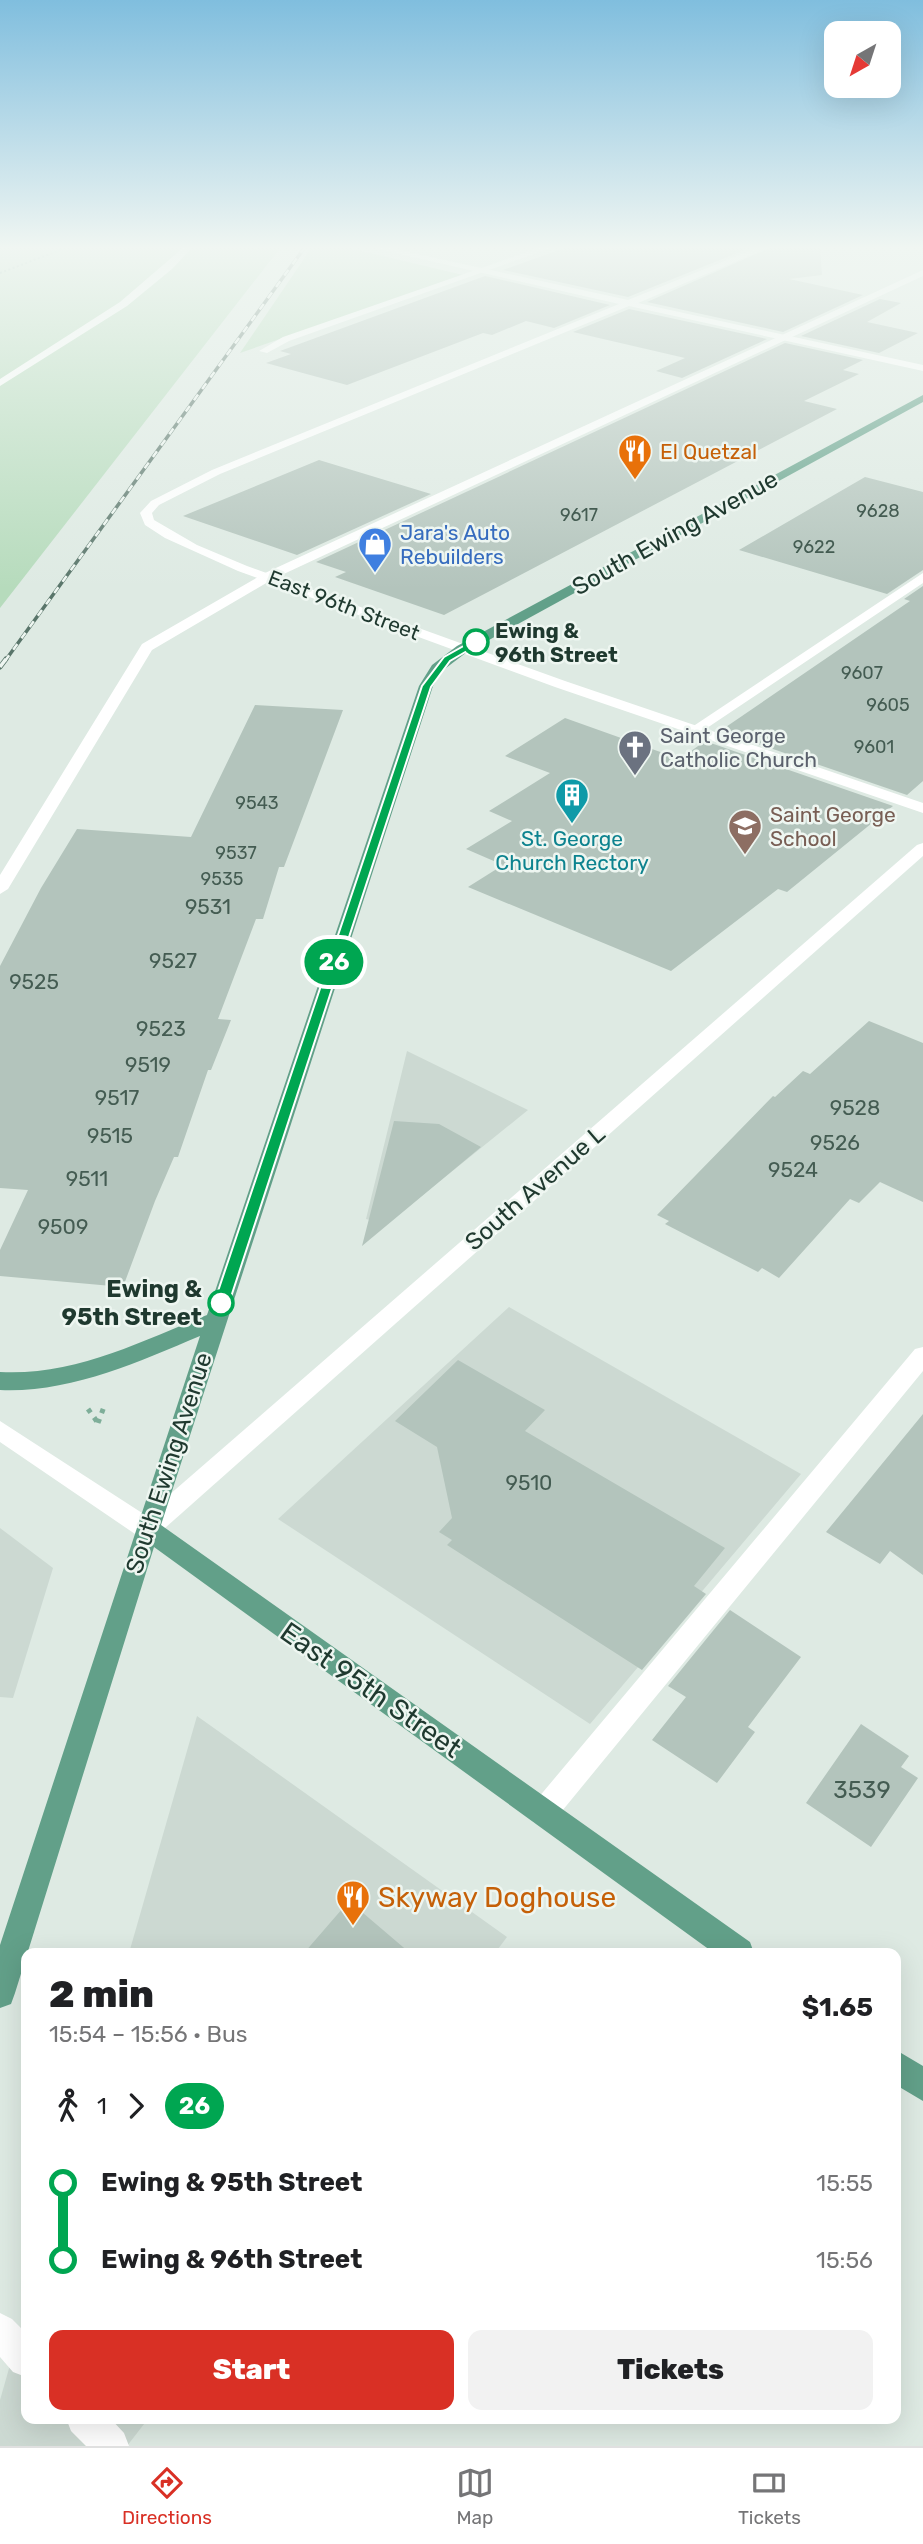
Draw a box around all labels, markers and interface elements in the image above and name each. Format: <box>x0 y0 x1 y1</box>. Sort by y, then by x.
north arrow <box>824 21 901 98</box>
map controls <box>824 21 901 98</box>
restaurant icon: El Quetzal <box>616 432 654 481</box>
place label: El Quetzal <box>660 439 757 464</box>
street label: South Ewing Avenue <box>567 465 783 601</box>
house number: 9628 <box>856 500 900 522</box>
house number: 9617 <box>560 504 598 526</box>
place label: Jara's Auto Rebuilders <box>400 520 510 569</box>
shop icon: Jara's Auto Rebuilders <box>356 525 394 574</box>
house number: 9622 <box>793 536 835 558</box>
street label: East 96th Street <box>265 565 423 645</box>
place label: Ewing & 96th Street <box>495 618 618 667</box>
marker: Ewing & 96th Street <box>463 629 489 655</box>
house number: 9607 <box>841 662 883 684</box>
house number: 9605 <box>866 694 910 716</box>
place label: Saint George Catholic Church <box>660 723 817 772</box>
church icon: Saint George Catholic Church <box>616 728 654 777</box>
house number: 9601 <box>854 736 894 758</box>
building icon: St. George Church Rectory <box>553 776 591 825</box>
house number: 9543 <box>235 792 279 814</box>
place label: Saint George School <box>770 802 896 851</box>
school or university icon: Saint George School <box>726 807 764 856</box>
place label: St. George Church Rectory <box>495 826 649 875</box>
house number: 9537 <box>215 842 257 864</box>
house number: 9535 <box>201 868 243 890</box>
house number: 9531 <box>185 894 231 919</box>
line badge: 26 <box>302 939 366 985</box>
house number: 9527 <box>149 948 197 973</box>
text: 26 <box>318 948 350 976</box>
house number: 9525 <box>9 969 59 994</box>
house number: 9523 <box>136 1016 186 1041</box>
house number: 9519 <box>125 1052 171 1077</box>
house number: 9517 <box>95 1085 139 1110</box>
house number: 9528 <box>830 1095 880 1120</box>
street label: South Avenue L <box>459 1119 611 1256</box>
house number: 9515 <box>87 1123 133 1148</box>
house number: 9526 <box>810 1130 860 1155</box>
house number: 9524 <box>768 1157 818 1182</box>
house number: 9511 <box>66 1166 108 1191</box>
house number: 9509 <box>38 1214 88 1239</box>
place label: Ewing & 95th Street <box>62 1275 202 1331</box>
marker: Ewing & 95th Street <box>208 1290 234 1316</box>
street label: South Ewing Avenue <box>120 1349 218 1577</box>
house number: 9510 <box>506 1470 552 1495</box>
street label: East 95th Street <box>274 1615 468 1765</box>
house number: 3539 <box>833 1776 891 1804</box>
restaurant icon: Skyway Doghouse <box>334 1878 372 1927</box>
place label: Skyway Doghouse <box>378 1881 616 1914</box>
text: 2 min <box>49 1971 154 2017</box>
text: $1.65 <box>802 1992 873 2023</box>
text: 15:54 – 15:56 · Bus <box>49 2020 248 2048</box>
icon: walk <box>49 2087 87 2125</box>
icon: forward <box>117 2087 155 2125</box>
text: 1 <box>97 2092 107 2120</box>
text: 26 <box>179 2092 210 2120</box>
text: Ewing & 95th Street <box>101 2167 362 2198</box>
text: 15:55 <box>816 2169 873 2197</box>
text: Ewing & 96th Street <box>101 2244 362 2275</box>
text: 15:56 <box>816 2246 873 2274</box>
button: Start <box>49 2330 454 2410</box>
button: Tickets <box>468 2330 873 2410</box>
tab: Directions <box>122 2464 212 2529</box>
tab: Map <box>456 2464 494 2529</box>
tab: Tickets <box>738 2464 801 2529</box>

